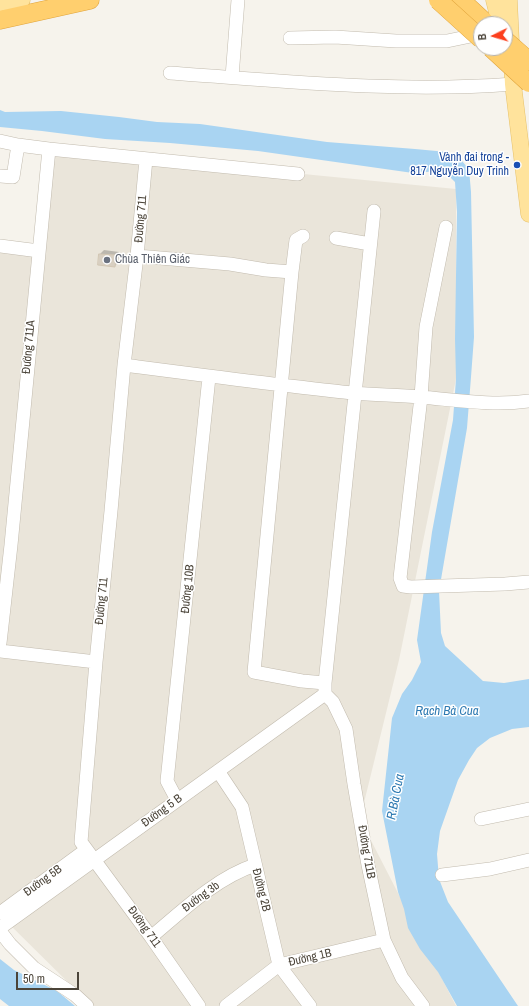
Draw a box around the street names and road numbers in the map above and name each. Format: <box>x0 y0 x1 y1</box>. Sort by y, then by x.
street label: Đường 711 <box>132 195 150 243</box>
street label: Đường 711A <box>19 319 39 375</box>
street label: Đường 10B <box>178 564 198 614</box>
street label: Đường 711 <box>92 577 112 625</box>
street label: Đường 5 B <box>139 792 185 830</box>
street label: Đường 711B <box>354 824 378 880</box>
street label: Đường 5B <box>21 862 65 900</box>
street label: Đường 2B <box>249 867 273 913</box>
street label: Đường 3b <box>180 879 222 915</box>
street label: Đường 711 <box>124 904 164 950</box>
street label: Đường 1B <box>287 946 333 970</box>

